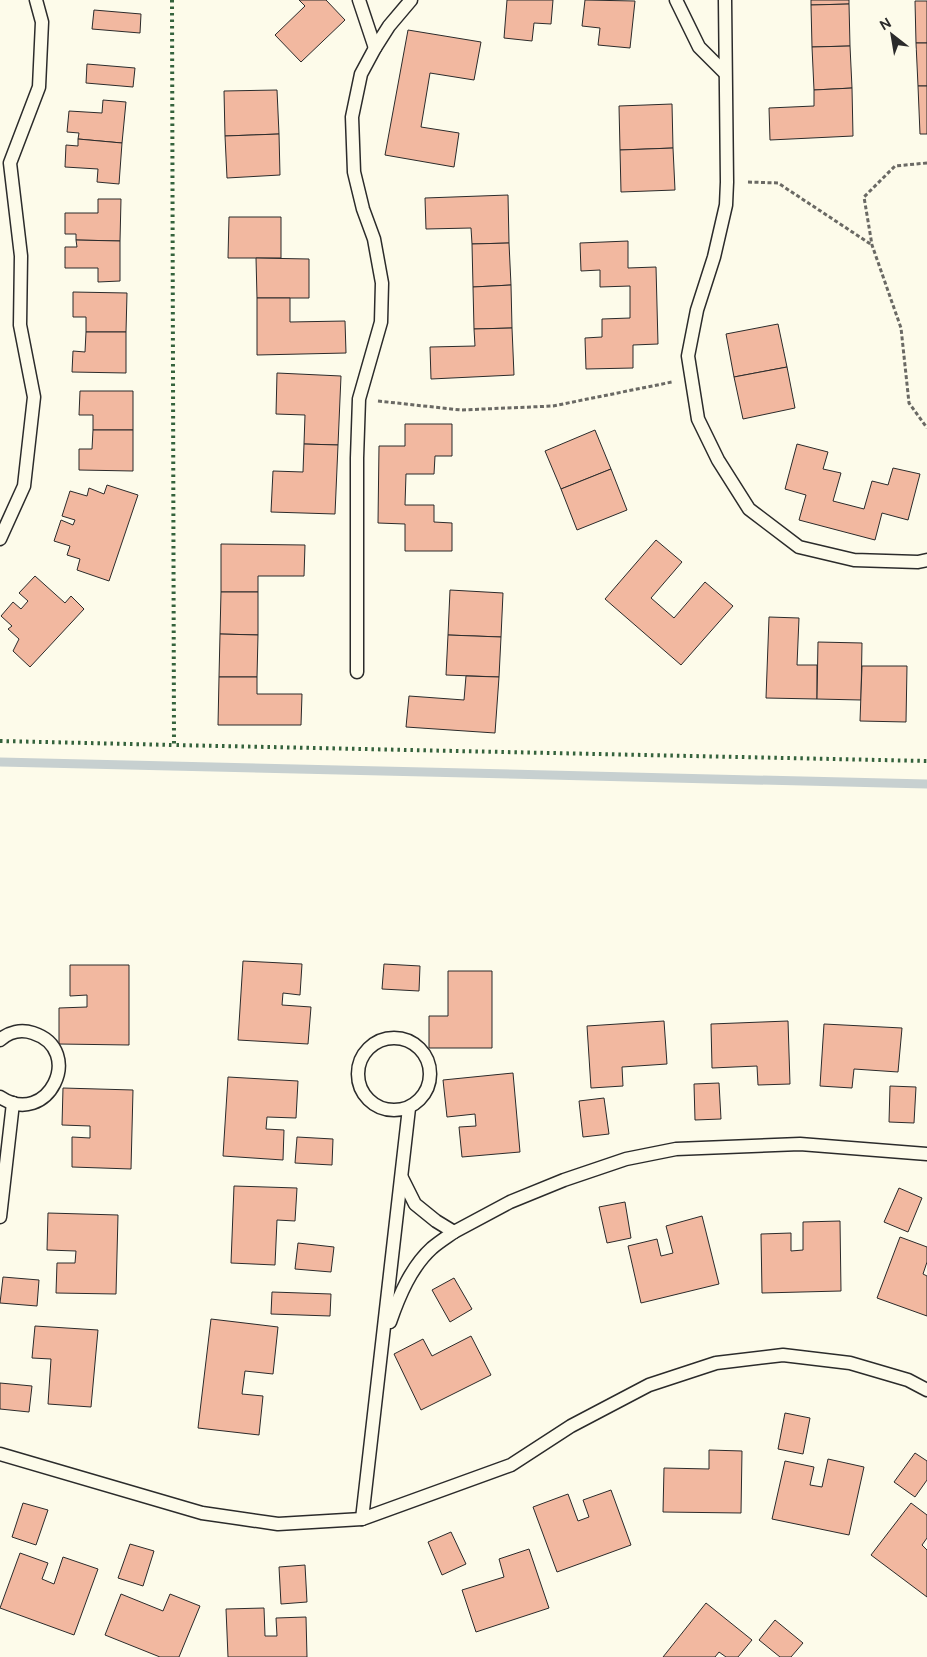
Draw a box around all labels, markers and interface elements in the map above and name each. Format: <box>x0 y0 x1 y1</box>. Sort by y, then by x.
north arrow <box>867 10 917 60</box>
text: N <box>876 14 894 34</box>

